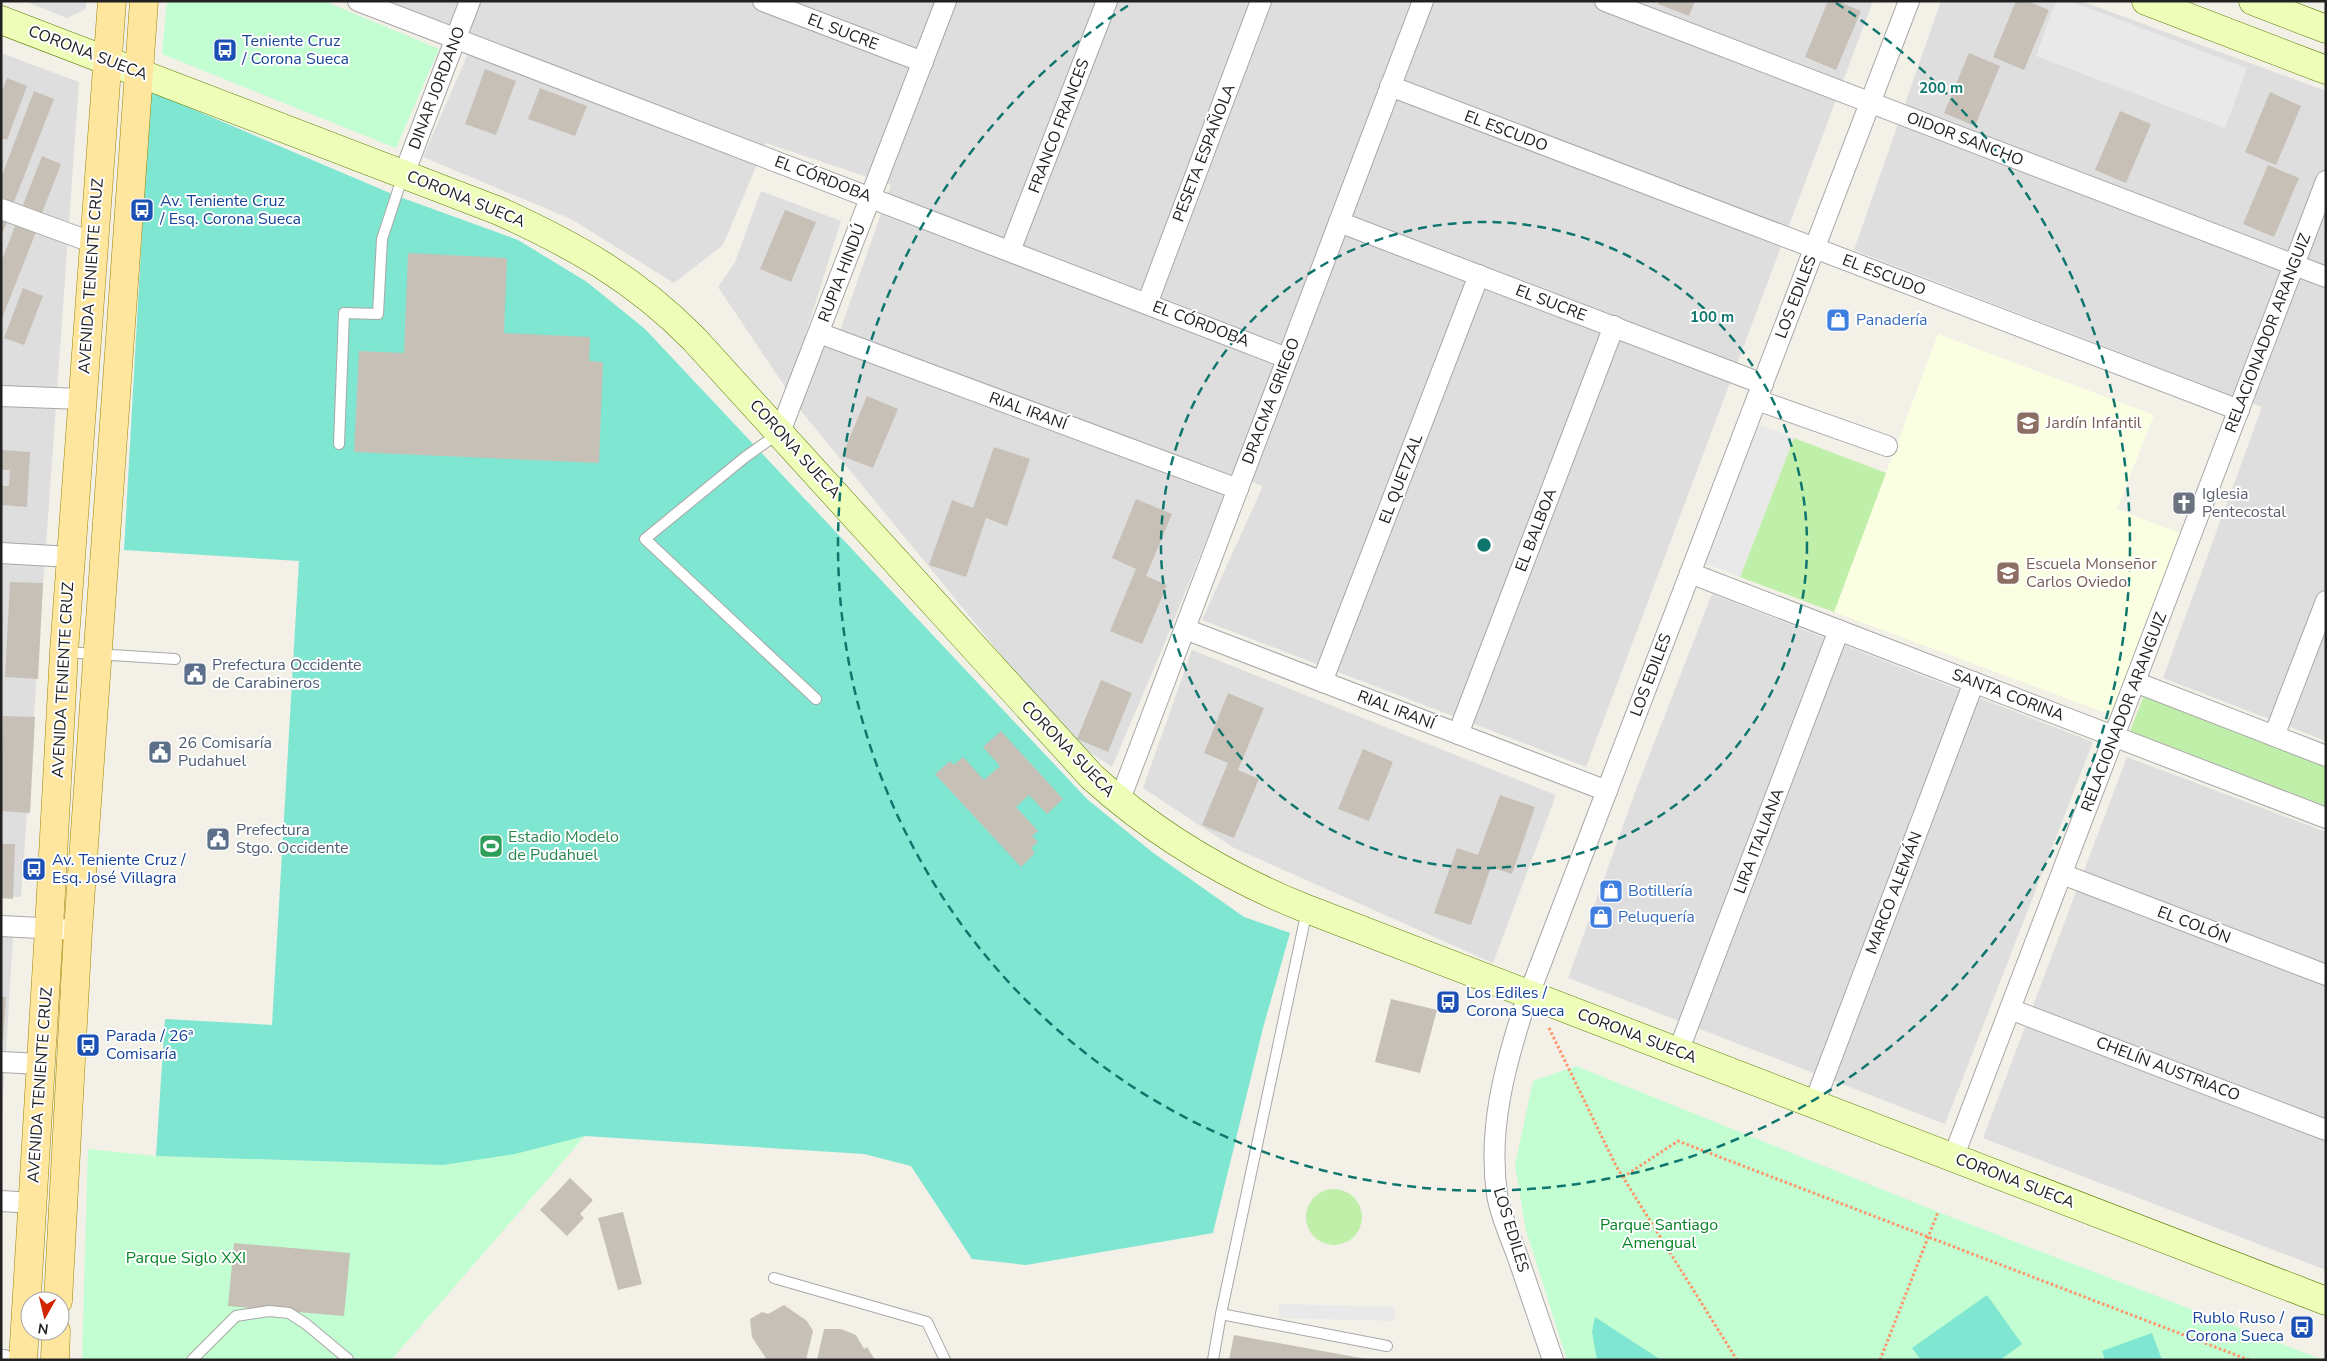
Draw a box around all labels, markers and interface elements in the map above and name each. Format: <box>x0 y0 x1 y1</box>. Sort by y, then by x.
street label: EL SUCRE <box>804 8 882 56</box>
street label: CORONA SUECA <box>25 20 151 86</box>
street label: DINAR JORDANO <box>403 23 471 153</box>
place label: Teniente Cruz / Corona Sueca <box>241 30 349 70</box>
bus stop icon: Teniente Cruz / Corona Sueca <box>212 37 238 63</box>
street label: FRANCO FRANCES <box>1023 56 1095 196</box>
text: 200 m <box>1919 78 1963 98</box>
street label: PESETA ESPAÑOLA <box>1168 80 1241 225</box>
street label: EL ESCUDO <box>1461 105 1551 157</box>
street label: OIDOR SANCHO <box>1903 107 2027 171</box>
street label: EL CÓRDOBA <box>771 150 875 208</box>
street label: CORONA SUECA <box>403 165 529 233</box>
street label: AVENIDA TENIENTE CRUZ <box>73 177 109 375</box>
place label: Av. Teniente Cruz / Esq. Corona Sueca <box>159 190 301 230</box>
bus stop icon: Av. Teniente Cruz / Esq. Corona Sueca <box>129 197 155 223</box>
street label: RUPIA HINDÚ <box>813 221 871 325</box>
street label: RELACIONADOR ARANGUIZ <box>2220 230 2316 436</box>
street label: EL ESCUDO <box>1839 249 1929 301</box>
street label: LOS EDILES <box>1770 252 1822 342</box>
street label: EL SUCRE <box>1512 279 1590 327</box>
street label: EL CÓRDOBA <box>1149 295 1253 353</box>
text: 100 m <box>1690 307 1734 327</box>
shop icon: Panadería <box>1825 307 1851 333</box>
place label: Panadería <box>1856 309 1928 331</box>
street label: DRACMA GRIEGO <box>1237 335 1305 467</box>
street label: RIAL IRANÍ <box>986 387 1071 436</box>
street label: CORONA SUECA <box>745 395 846 503</box>
school or university icon: Jardín Infantil <box>2015 410 2041 436</box>
place label: Jardín Infantil <box>2045 412 2142 434</box>
street label: EL QUETZAL <box>1374 431 1428 527</box>
place label: Iglesia Pentecostal <box>2202 483 2286 523</box>
street label: EL BALBOA <box>1510 485 1562 575</box>
church icon: Iglesia Pentecostal <box>2171 490 2197 516</box>
centre of rings <box>1475 536 1493 554</box>
place label: Escuela Monseñor Carlos Oviedo <box>2026 553 2157 593</box>
school or university icon: Escuela Monseñor Carlos Oviedo <box>1995 560 2021 586</box>
street label: AVENIDA TENIENTE CRUZ <box>47 581 79 779</box>
street label: RELACIONADOR ARANGUIZ <box>2076 609 2172 815</box>
street label: LOS EDILES <box>1625 630 1677 720</box>
place label: Prefectura Occidente de Carabineros <box>212 654 362 694</box>
public building icon: Prefectura Occidente de Carabineros <box>182 661 208 687</box>
street label: SANTA CORINA <box>1949 663 2068 727</box>
street label: RIAL IRANÍ <box>1354 685 1439 735</box>
street label: CORONA SUECA <box>1016 696 1120 802</box>
place label: 26 Comisaría Pudahuel <box>178 732 272 772</box>
public building icon: 26 Comisaría Pudahuel <box>147 739 173 765</box>
street label: LIRA ITALIANA <box>1729 785 1789 897</box>
place label: Prefectura Stgo. Occidente <box>236 819 349 859</box>
public building icon: Prefectura Stgo. Occidente <box>205 826 231 852</box>
place label: Estadio Modelo de Pudahuel <box>508 826 619 866</box>
street label: MARCO ALEMÁN <box>1860 829 1928 957</box>
sports icon: Estadio Modelo de Pudahuel <box>478 833 504 859</box>
place label: Av. Teniente Cruz / Esq. José Villagra <box>52 849 186 889</box>
bus stop icon: Av. Teniente Cruz / Esq. José Villagra <box>21 856 47 882</box>
shop icon: Botillería <box>1598 878 1624 904</box>
place label: Botillería <box>1628 880 1693 902</box>
street label: EL COLÓN <box>2154 901 2234 949</box>
shop icon: Peluquería <box>1588 904 1614 930</box>
place label: Peluquería <box>1618 906 1695 928</box>
place label: Los Ediles / Corona Sueca <box>1466 982 1564 1022</box>
street label: AVENIDA TENIENTE CRUZ <box>22 986 58 1184</box>
bus stop icon: Los Ediles / Corona Sueca <box>1435 989 1461 1015</box>
street label: CORONA SUECA <box>1574 1003 1700 1069</box>
place label: Parada / 26ª Comisaría <box>106 1025 193 1065</box>
street label: CHELÍN AUSTRIACO <box>2093 1031 2243 1107</box>
bus stop icon: Parada / 26ª Comisaría <box>75 1032 101 1058</box>
street label: CORONA SUECA <box>1952 1148 2078 1214</box>
street label: LOS EDILES <box>1488 1185 1534 1275</box>
park label: Parque Santiago Amengual <box>1600 1214 1718 1254</box>
park label: Parque Siglo XXI <box>126 1247 246 1269</box>
north arrow <box>20 1291 70 1341</box>
place label: Rublo Ruso / Corona Sueca <box>2186 1307 2284 1347</box>
bus stop icon: Rublo Ruso / Corona Sueca <box>2289 1314 2315 1340</box>
text: N <box>37 1318 50 1339</box>

